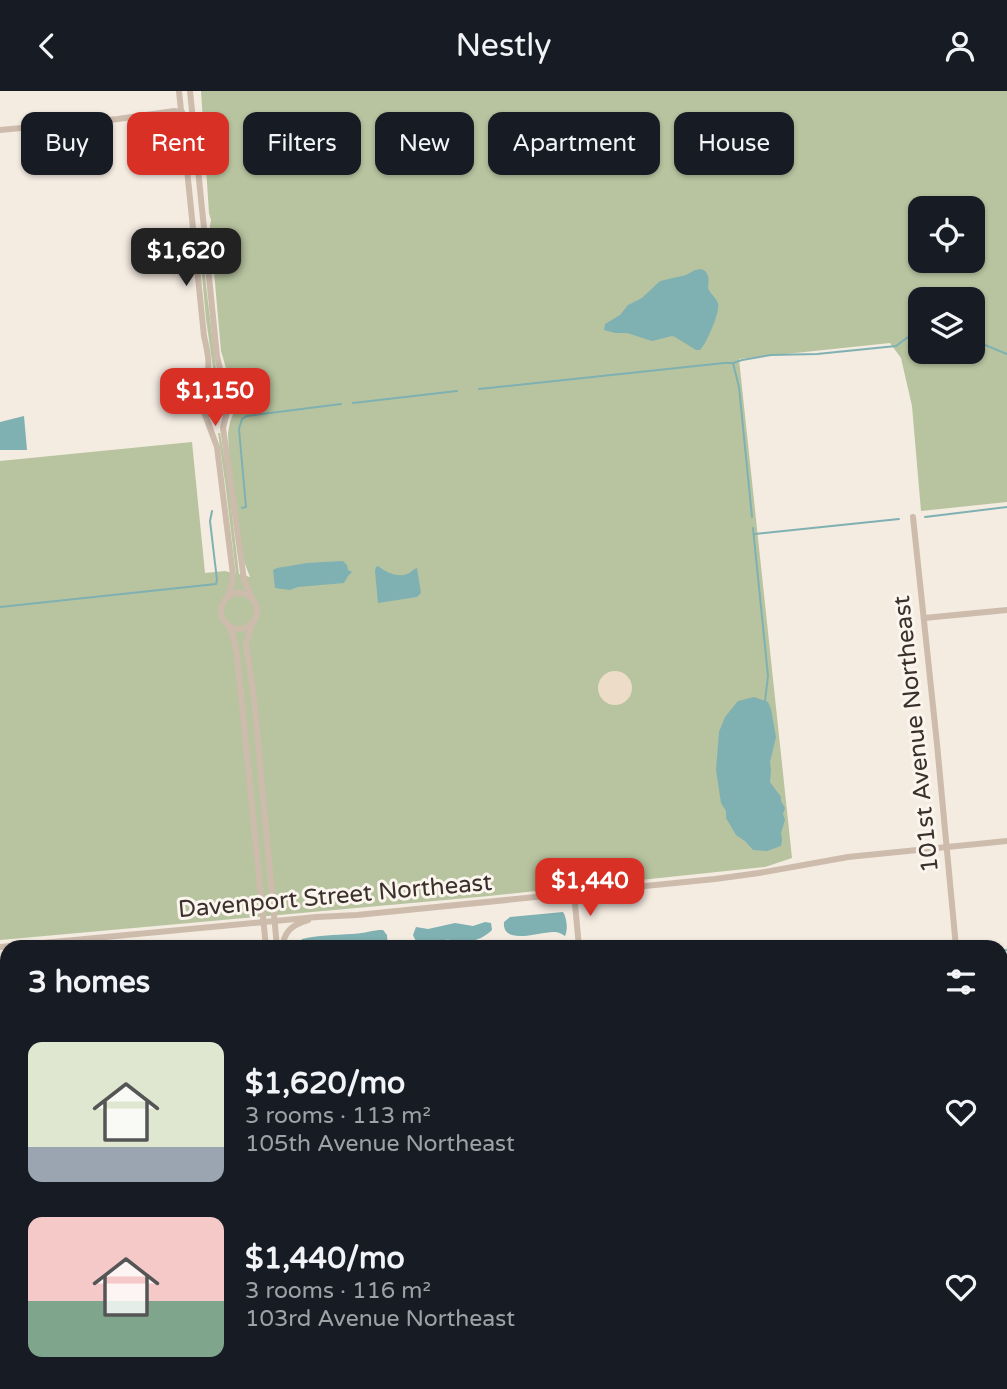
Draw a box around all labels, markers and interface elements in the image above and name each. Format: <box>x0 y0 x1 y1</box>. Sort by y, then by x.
icon: back <box>28 27 66 65</box>
text: Nestly <box>456 27 551 65</box>
icon: person <box>941 27 979 65</box>
chip: Buy <box>21 112 113 175</box>
chip: Rent <box>127 112 229 175</box>
chip: Filters <box>243 112 361 175</box>
chip: New <box>375 112 474 175</box>
chip: Apartment <box>488 112 660 175</box>
chip: House <box>674 112 794 175</box>
map controls <box>908 196 985 364</box>
button: locate <box>908 196 985 273</box>
pin: $1,620 <box>129 229 243 288</box>
text: $1,620 <box>147 237 225 265</box>
button: layers <box>908 287 985 364</box>
pin: $1,150 <box>158 369 272 428</box>
text: $1,150 <box>176 377 254 405</box>
street label: 101st Avenue Northeast <box>887 594 945 874</box>
pin: $1,440 <box>533 859 647 918</box>
text: $1,440 <box>551 867 629 895</box>
street label: Davenport Street Northeast <box>177 868 493 924</box>
icon: filters <box>942 963 980 1001</box>
text: 3 homes <box>28 964 150 1001</box>
text: $1,620/mo <box>245 1065 405 1102</box>
icon: home <box>84 1070 168 1154</box>
icon: heart <box>942 1093 980 1131</box>
text: 3 rooms · 113 m² <box>245 1102 431 1130</box>
text: 105th Avenue Northeast <box>245 1130 515 1158</box>
text: $1,440/mo <box>245 1240 405 1277</box>
icon: home <box>84 1245 168 1329</box>
icon: heart <box>942 1268 980 1306</box>
text: 3 rooms · 116 m² <box>245 1277 431 1305</box>
text: 103rd Avenue Northeast <box>245 1305 515 1333</box>

